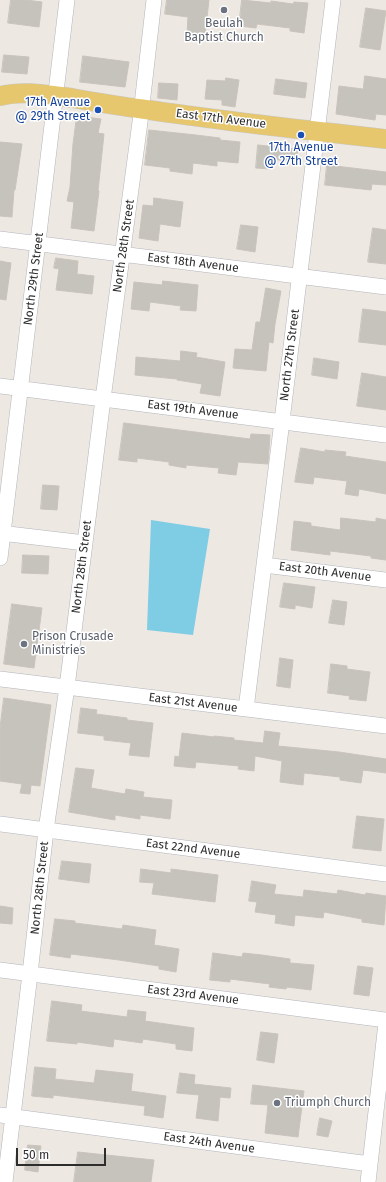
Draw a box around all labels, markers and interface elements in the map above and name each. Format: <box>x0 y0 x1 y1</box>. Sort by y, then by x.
marker: Beulah Baptist Church <box>219 5 229 15</box>
place label: Beulah Baptist Church <box>184 17 264 45</box>
place label: 17th Avenue @ 29th Street <box>15 96 90 124</box>
marker: 17th Avenue @ 29th Street <box>93 105 103 115</box>
street label: East 17th Avenue <box>175 106 267 132</box>
marker: 17th Avenue @ 27th Street <box>296 130 306 140</box>
place label: 17th Avenue @ 27th Street <box>264 141 338 169</box>
street label: North 28th Street <box>110 198 138 294</box>
street label: North 29th Street <box>21 232 47 326</box>
street label: East 18th Avenue <box>146 250 240 276</box>
street label: North 27th Street <box>277 308 303 402</box>
street label: East 19th Avenue <box>147 397 239 423</box>
street label: North 28th Street <box>69 519 95 615</box>
street label: East 20th Avenue <box>278 559 372 585</box>
place label: Prison Crusade Ministries <box>32 630 113 658</box>
marker: Prison Crusade Ministries <box>19 639 29 649</box>
street label: East 21st Avenue <box>148 690 238 716</box>
street label: East 22nd Avenue <box>145 836 241 862</box>
street label: North 28th Street <box>28 840 52 936</box>
street label: East 23rd Avenue <box>146 982 240 1008</box>
place label: Triumph Church <box>285 1096 371 1110</box>
marker: Triumph Church <box>272 1098 282 1108</box>
street label: East 24th Avenue <box>162 1129 256 1157</box>
scale bar <box>18 1140 108 1166</box>
text: 50 m <box>23 1148 49 1162</box>

